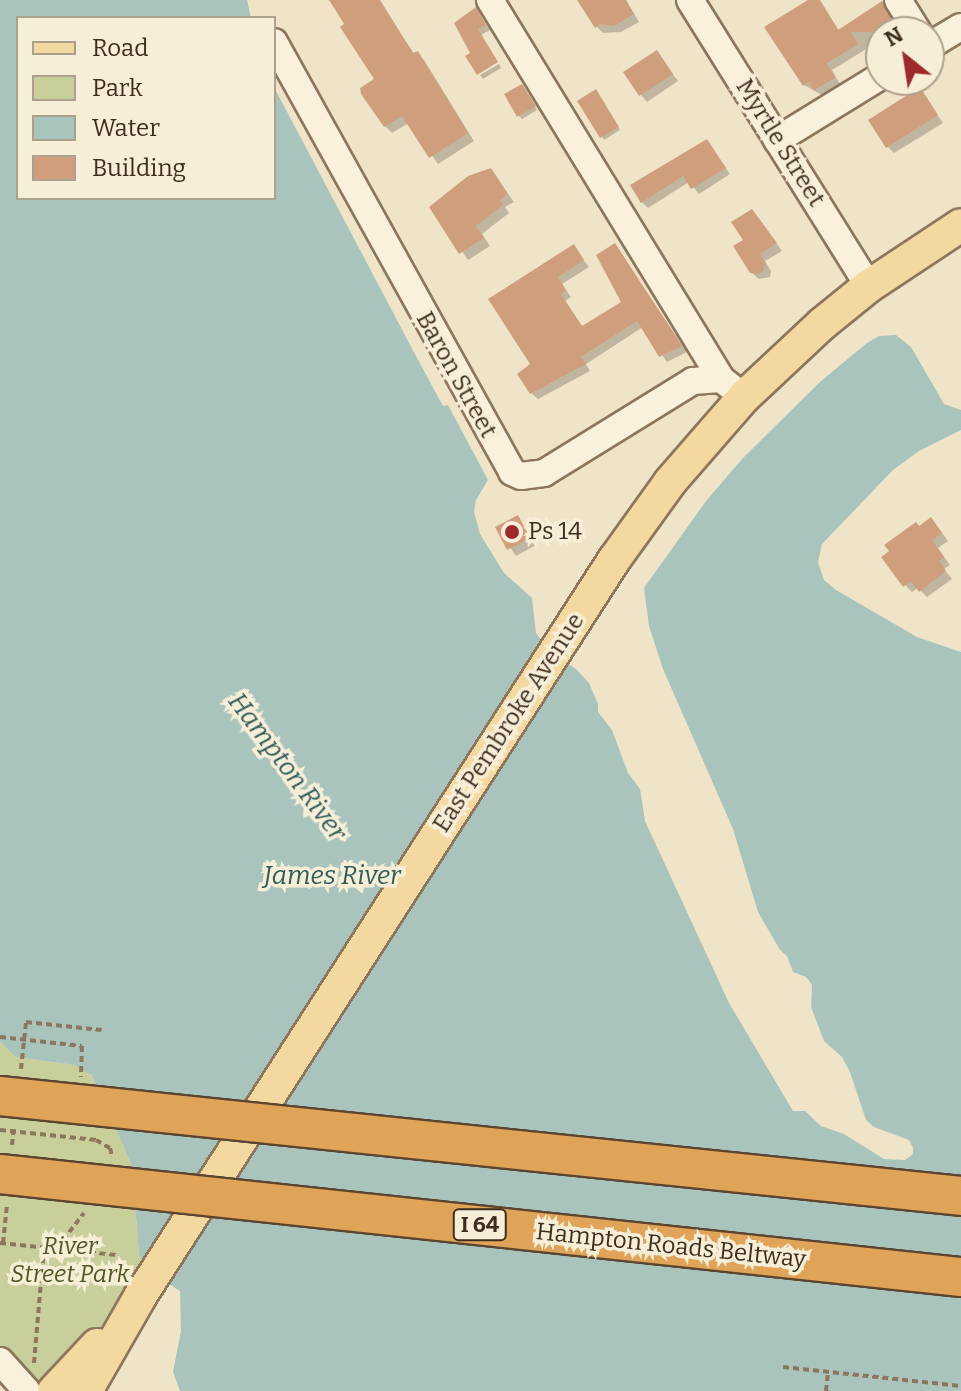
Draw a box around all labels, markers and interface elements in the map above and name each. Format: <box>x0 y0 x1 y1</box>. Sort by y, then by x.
legend <box>16 16 276 200</box>
north arrow <box>865 16 945 96</box>
text: N <box>880 21 908 52</box>
text: Road <box>92 34 148 62</box>
text: Park <box>92 74 143 102</box>
street label: Myrtle Street <box>729 74 831 212</box>
text: Water <box>92 114 160 142</box>
text: Building <box>92 154 186 182</box>
street label: Baron Street <box>410 307 502 443</box>
place label: Ps 14 <box>528 518 582 546</box>
marker: Ps 14 <box>503 523 521 541</box>
street label: East Pembroke Avenue <box>427 608 591 838</box>
water label: Hampton River <box>221 687 353 847</box>
water label: James River <box>263 860 401 892</box>
road number: I 64 <box>452 1207 508 1243</box>
street label: Hampton Roads Beltway <box>535 1217 807 1275</box>
park label: River Street Park <box>11 1233 129 1289</box>

